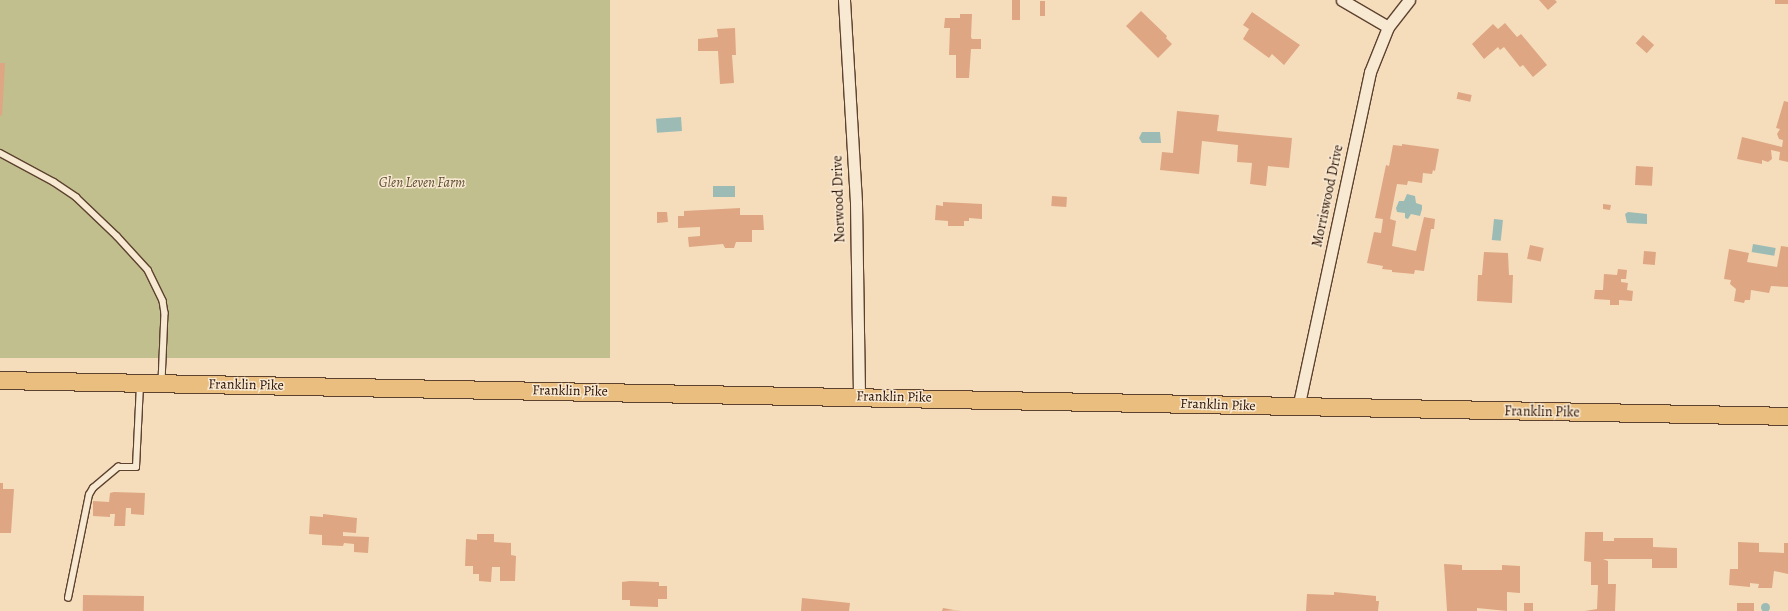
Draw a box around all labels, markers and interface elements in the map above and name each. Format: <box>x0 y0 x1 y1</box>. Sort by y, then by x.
street label: Morriswood Drive <box>1309 143 1347 249</box>
street label: Norwood Drive <box>829 155 849 243</box>
park label: Glen Leven Farm <box>379 175 465 191</box>
street label: Franklin Pike <box>208 376 284 394</box>
street label: Franklin Pike <box>532 382 608 400</box>
street label: Franklin Pike <box>856 388 932 406</box>
street label: Franklin Pike <box>1180 395 1256 415</box>
street label: Franklin Pike <box>1504 403 1580 421</box>

